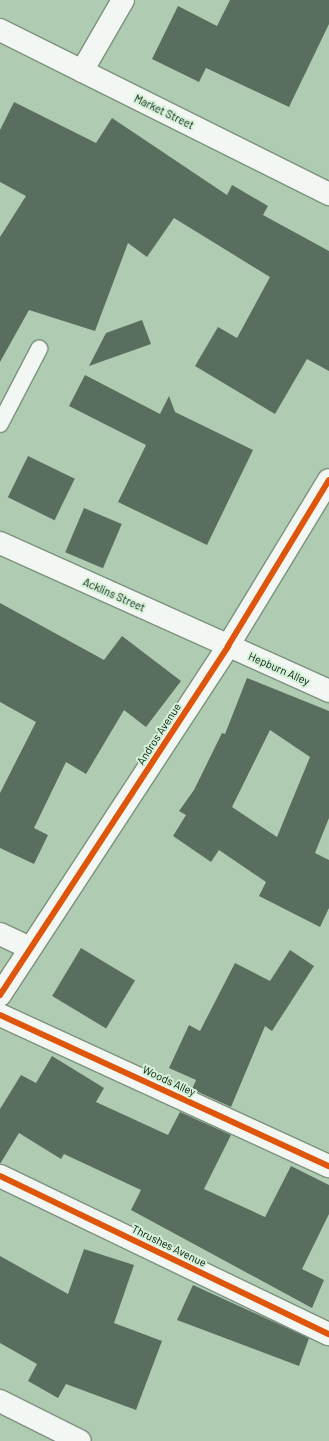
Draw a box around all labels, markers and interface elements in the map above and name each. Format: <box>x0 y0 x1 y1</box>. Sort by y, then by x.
street label: Market Street <box>132 92 196 132</box>
street label: Acklins Street <box>81 575 147 615</box>
street label: Hepburn Alley <box>246 650 312 688</box>
street label: Andros Avenue <box>134 701 184 767</box>
street label: Woods Alley <box>140 1063 198 1099</box>
street label: Thrushes Avenue <box>130 1222 208 1270</box>

